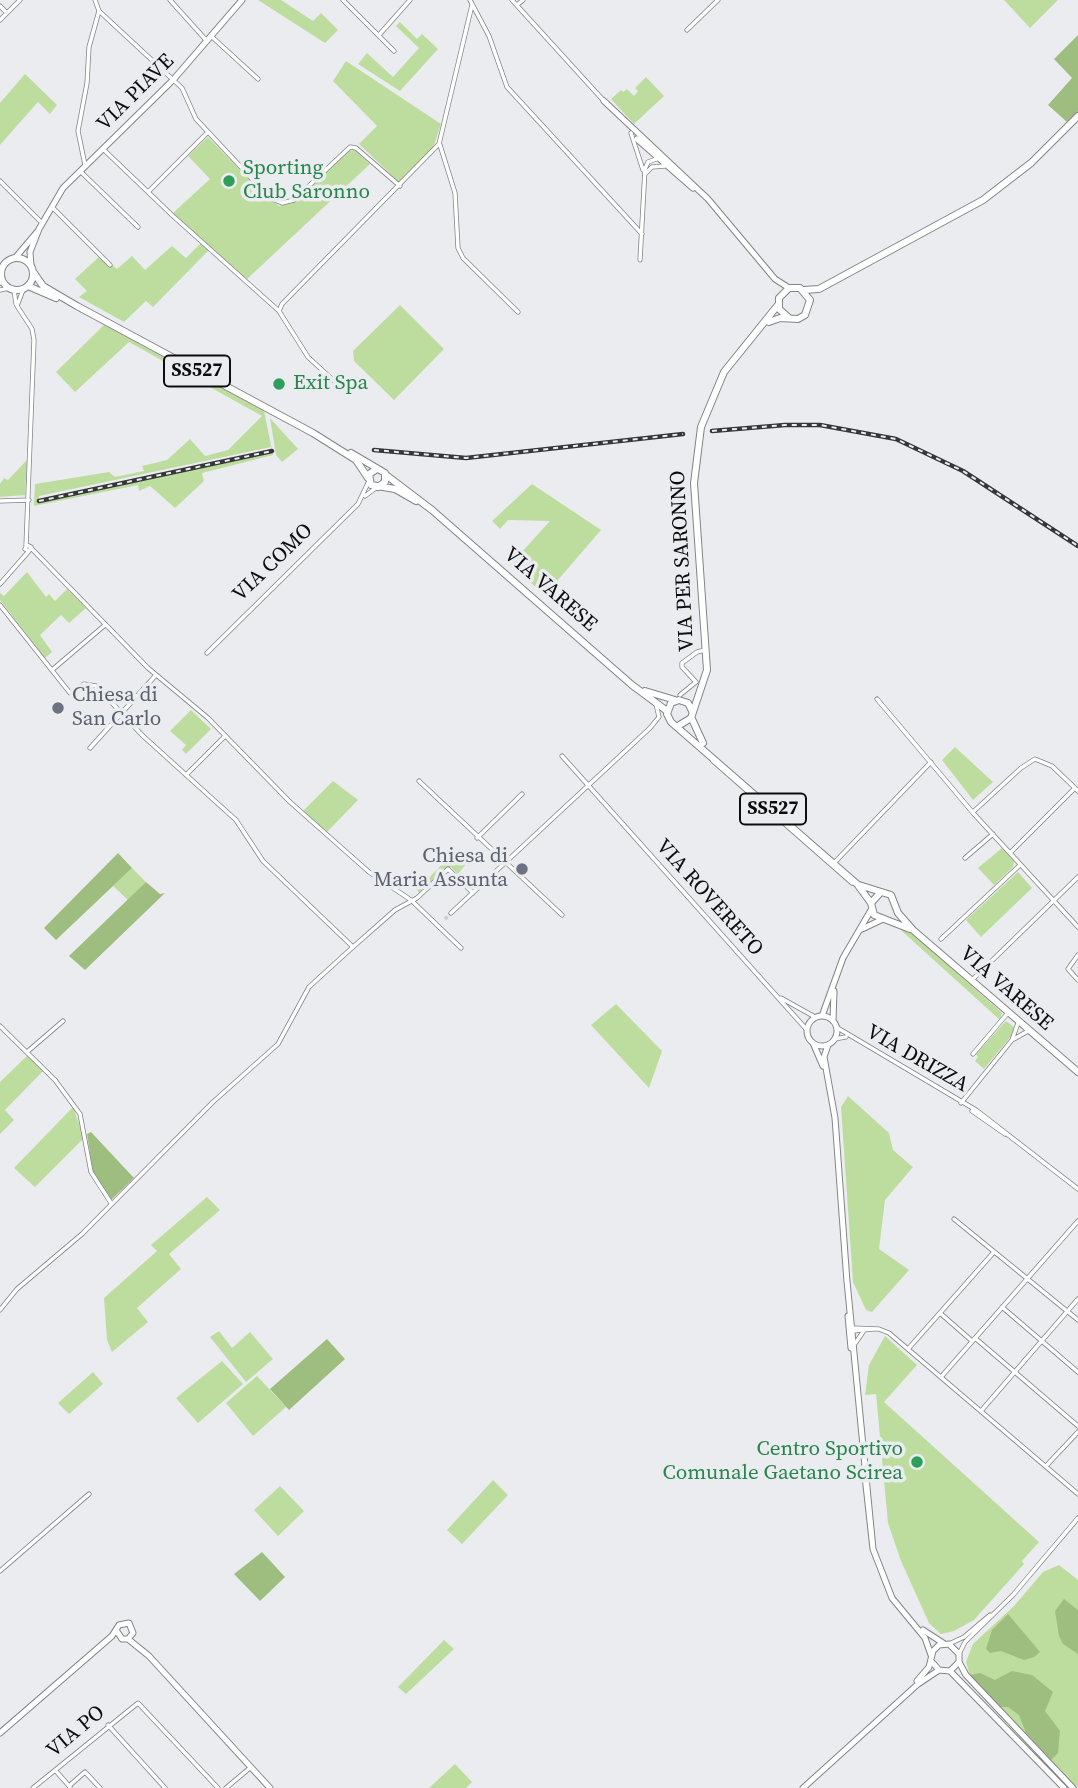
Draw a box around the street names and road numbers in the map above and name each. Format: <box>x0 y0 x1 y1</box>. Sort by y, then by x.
street label: VIA PIAVE <box>92 49 180 137</box>
road number: SS527 <box>164 356 230 386</box>
street label: VIA PER SARONNO <box>666 470 700 652</box>
street label: VIA COMO <box>228 519 318 607</box>
street label: VIA VARESE <box>498 543 602 637</box>
road number: SS527 <box>740 794 806 824</box>
street label: VIA ROVERETO <box>650 834 768 962</box>
street label: VIA VARESE <box>954 942 1058 1036</box>
street label: VIA DRIZZA <box>862 1020 972 1098</box>
street label: VIA PO <box>42 1700 110 1764</box>

